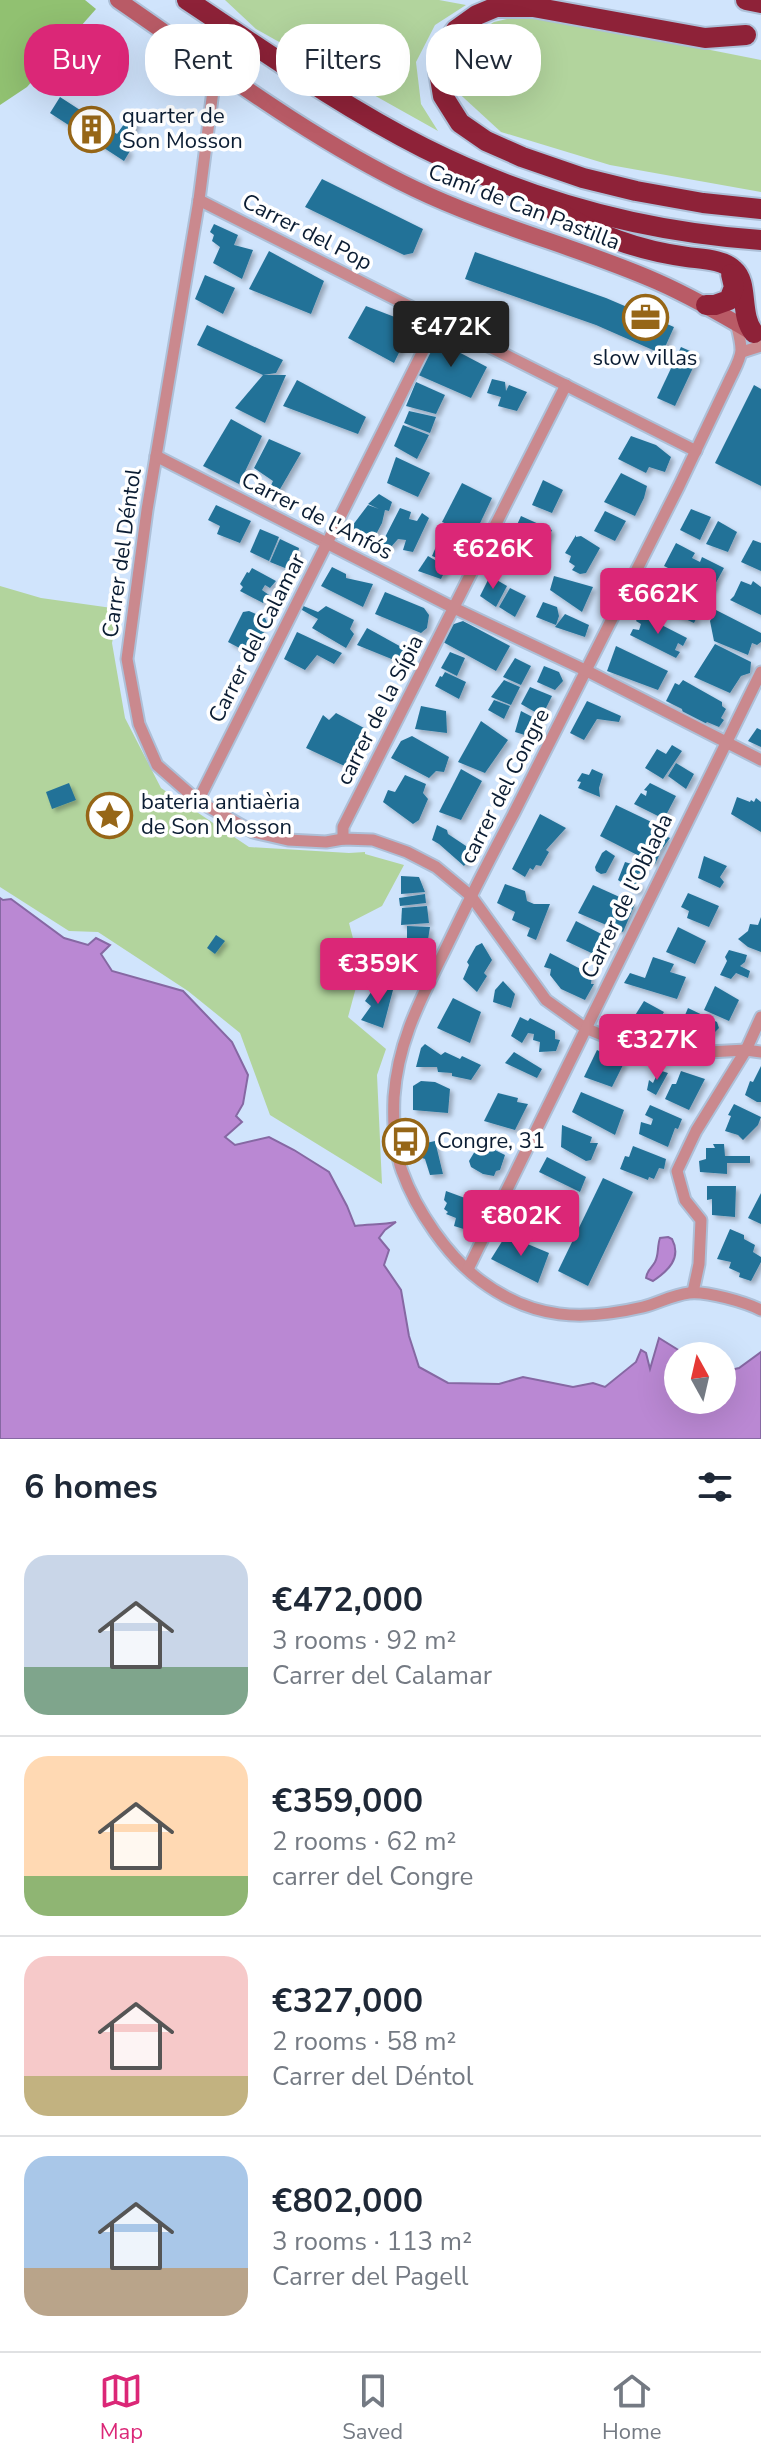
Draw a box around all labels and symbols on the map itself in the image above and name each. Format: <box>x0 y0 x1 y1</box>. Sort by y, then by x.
place label: quarter de Son Mosson <box>122 101 243 156</box>
building icon: quarter de Son Mosson <box>67 105 115 153</box>
street label: Camí de Can Pastilla <box>424 157 624 257</box>
street label: Carrer del Pop <box>237 186 377 278</box>
office icon: slow villas <box>621 293 669 341</box>
pin: €472K <box>395 301 507 369</box>
place label: slow villas <box>593 343 697 373</box>
street label: Carrer de l'Anfós <box>236 465 398 567</box>
street label: Carrer del Déntol <box>95 466 149 640</box>
pin: €626K <box>437 523 549 591</box>
street label: Carrer del Calamar <box>201 548 313 728</box>
pin: €662K <box>602 568 714 636</box>
street label: carrer de la Sípia <box>329 630 431 790</box>
street label: carrer del Congre <box>453 703 557 869</box>
place label: bateria antiaèria de Son Mosson <box>141 787 300 842</box>
place icon: bateria antiaèria de Son Mosson <box>86 791 134 839</box>
street label: Carrer de l'Oblada <box>574 809 680 983</box>
pin: €359K <box>322 938 434 1006</box>
pin: €327K <box>601 1014 713 1082</box>
bus stop icon: Congre, 31 <box>382 1117 430 1165</box>
place label: Congre, 31 <box>437 1126 545 1156</box>
pin: €802K <box>465 1190 577 1258</box>
north arrow <box>664 1342 736 1414</box>

